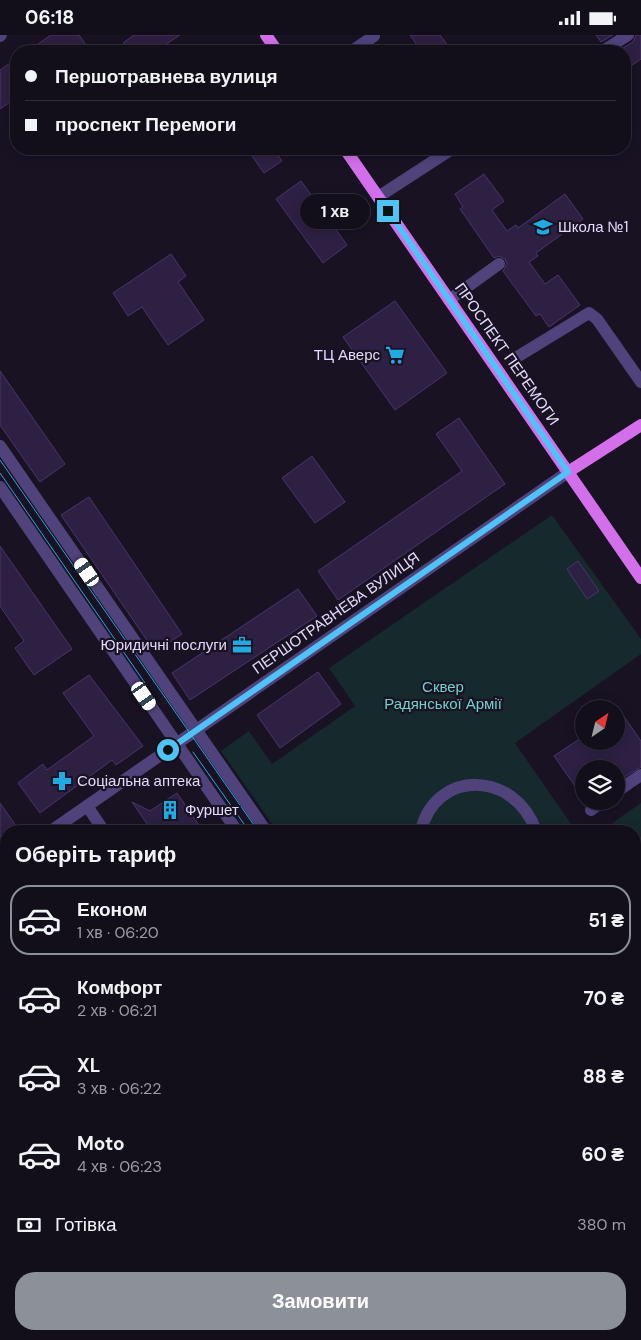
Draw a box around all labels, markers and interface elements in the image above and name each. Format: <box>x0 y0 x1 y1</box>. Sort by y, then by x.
text: 06:18 <box>25 5 74 30</box>
text: Першотравнева вулиця <box>55 64 278 89</box>
text: проспект Перемоги <box>55 112 236 137</box>
callout: 1 хв <box>300 193 370 229</box>
route end <box>377 200 399 222</box>
text: 1 хв <box>321 201 349 222</box>
school or university icon: Школа №1 <box>532 216 554 238</box>
place label: Школа №1 <box>558 217 628 237</box>
street label: ПРОСПЕКТ ПЕРЕМОГИ <box>450 279 564 429</box>
supermarket icon: ТЦ Аверс <box>384 344 406 366</box>
place label: ТЦ Аверс <box>314 345 380 365</box>
street label: ПЕРШОТРАВНЕВА ВУЛИЦЯ <box>248 548 424 678</box>
car <box>72 555 101 589</box>
office icon: Юридичні послуги <box>231 634 253 656</box>
place label: Юридичні послуги <box>101 635 227 655</box>
park label: Сквер Радянської Армії <box>384 677 503 714</box>
car <box>129 679 158 713</box>
north arrow <box>575 700 625 750</box>
map controls <box>575 700 625 810</box>
route start <box>157 739 179 761</box>
button: layers <box>575 760 625 810</box>
pharmacy icon: Соціальна аптека <box>51 770 73 792</box>
place label: Соціальна аптека <box>77 771 201 791</box>
building icon: Фуршет <box>159 799 181 821</box>
place label: Фуршет <box>185 800 239 820</box>
text: Оберіть тариф <box>15 840 176 869</box>
text: Економ <box>77 897 147 922</box>
icon: car <box>17 898 62 943</box>
text: 51 ₴ <box>588 908 624 933</box>
text: 1 хв · 06:20 <box>77 922 159 943</box>
text: Комфорт <box>77 975 162 1000</box>
icon: car <box>17 976 62 1021</box>
text: 70 ₴ <box>583 986 624 1011</box>
text: 2 хв · 06:21 <box>77 1000 157 1021</box>
text: XL <box>77 1053 100 1078</box>
icon: car <box>17 1054 62 1099</box>
text: 88 ₴ <box>583 1064 624 1089</box>
text: 3 хв · 06:22 <box>77 1078 162 1099</box>
text: Moto <box>77 1131 125 1156</box>
icon: car <box>17 1132 62 1177</box>
text: 60 ₴ <box>581 1142 624 1167</box>
text: 4 хв · 06:23 <box>77 1156 162 1177</box>
icon: cash <box>15 1211 43 1239</box>
text: Готівка <box>55 1212 116 1237</box>
text: 380 m <box>577 1214 626 1235</box>
button: Замовити <box>15 1272 626 1330</box>

